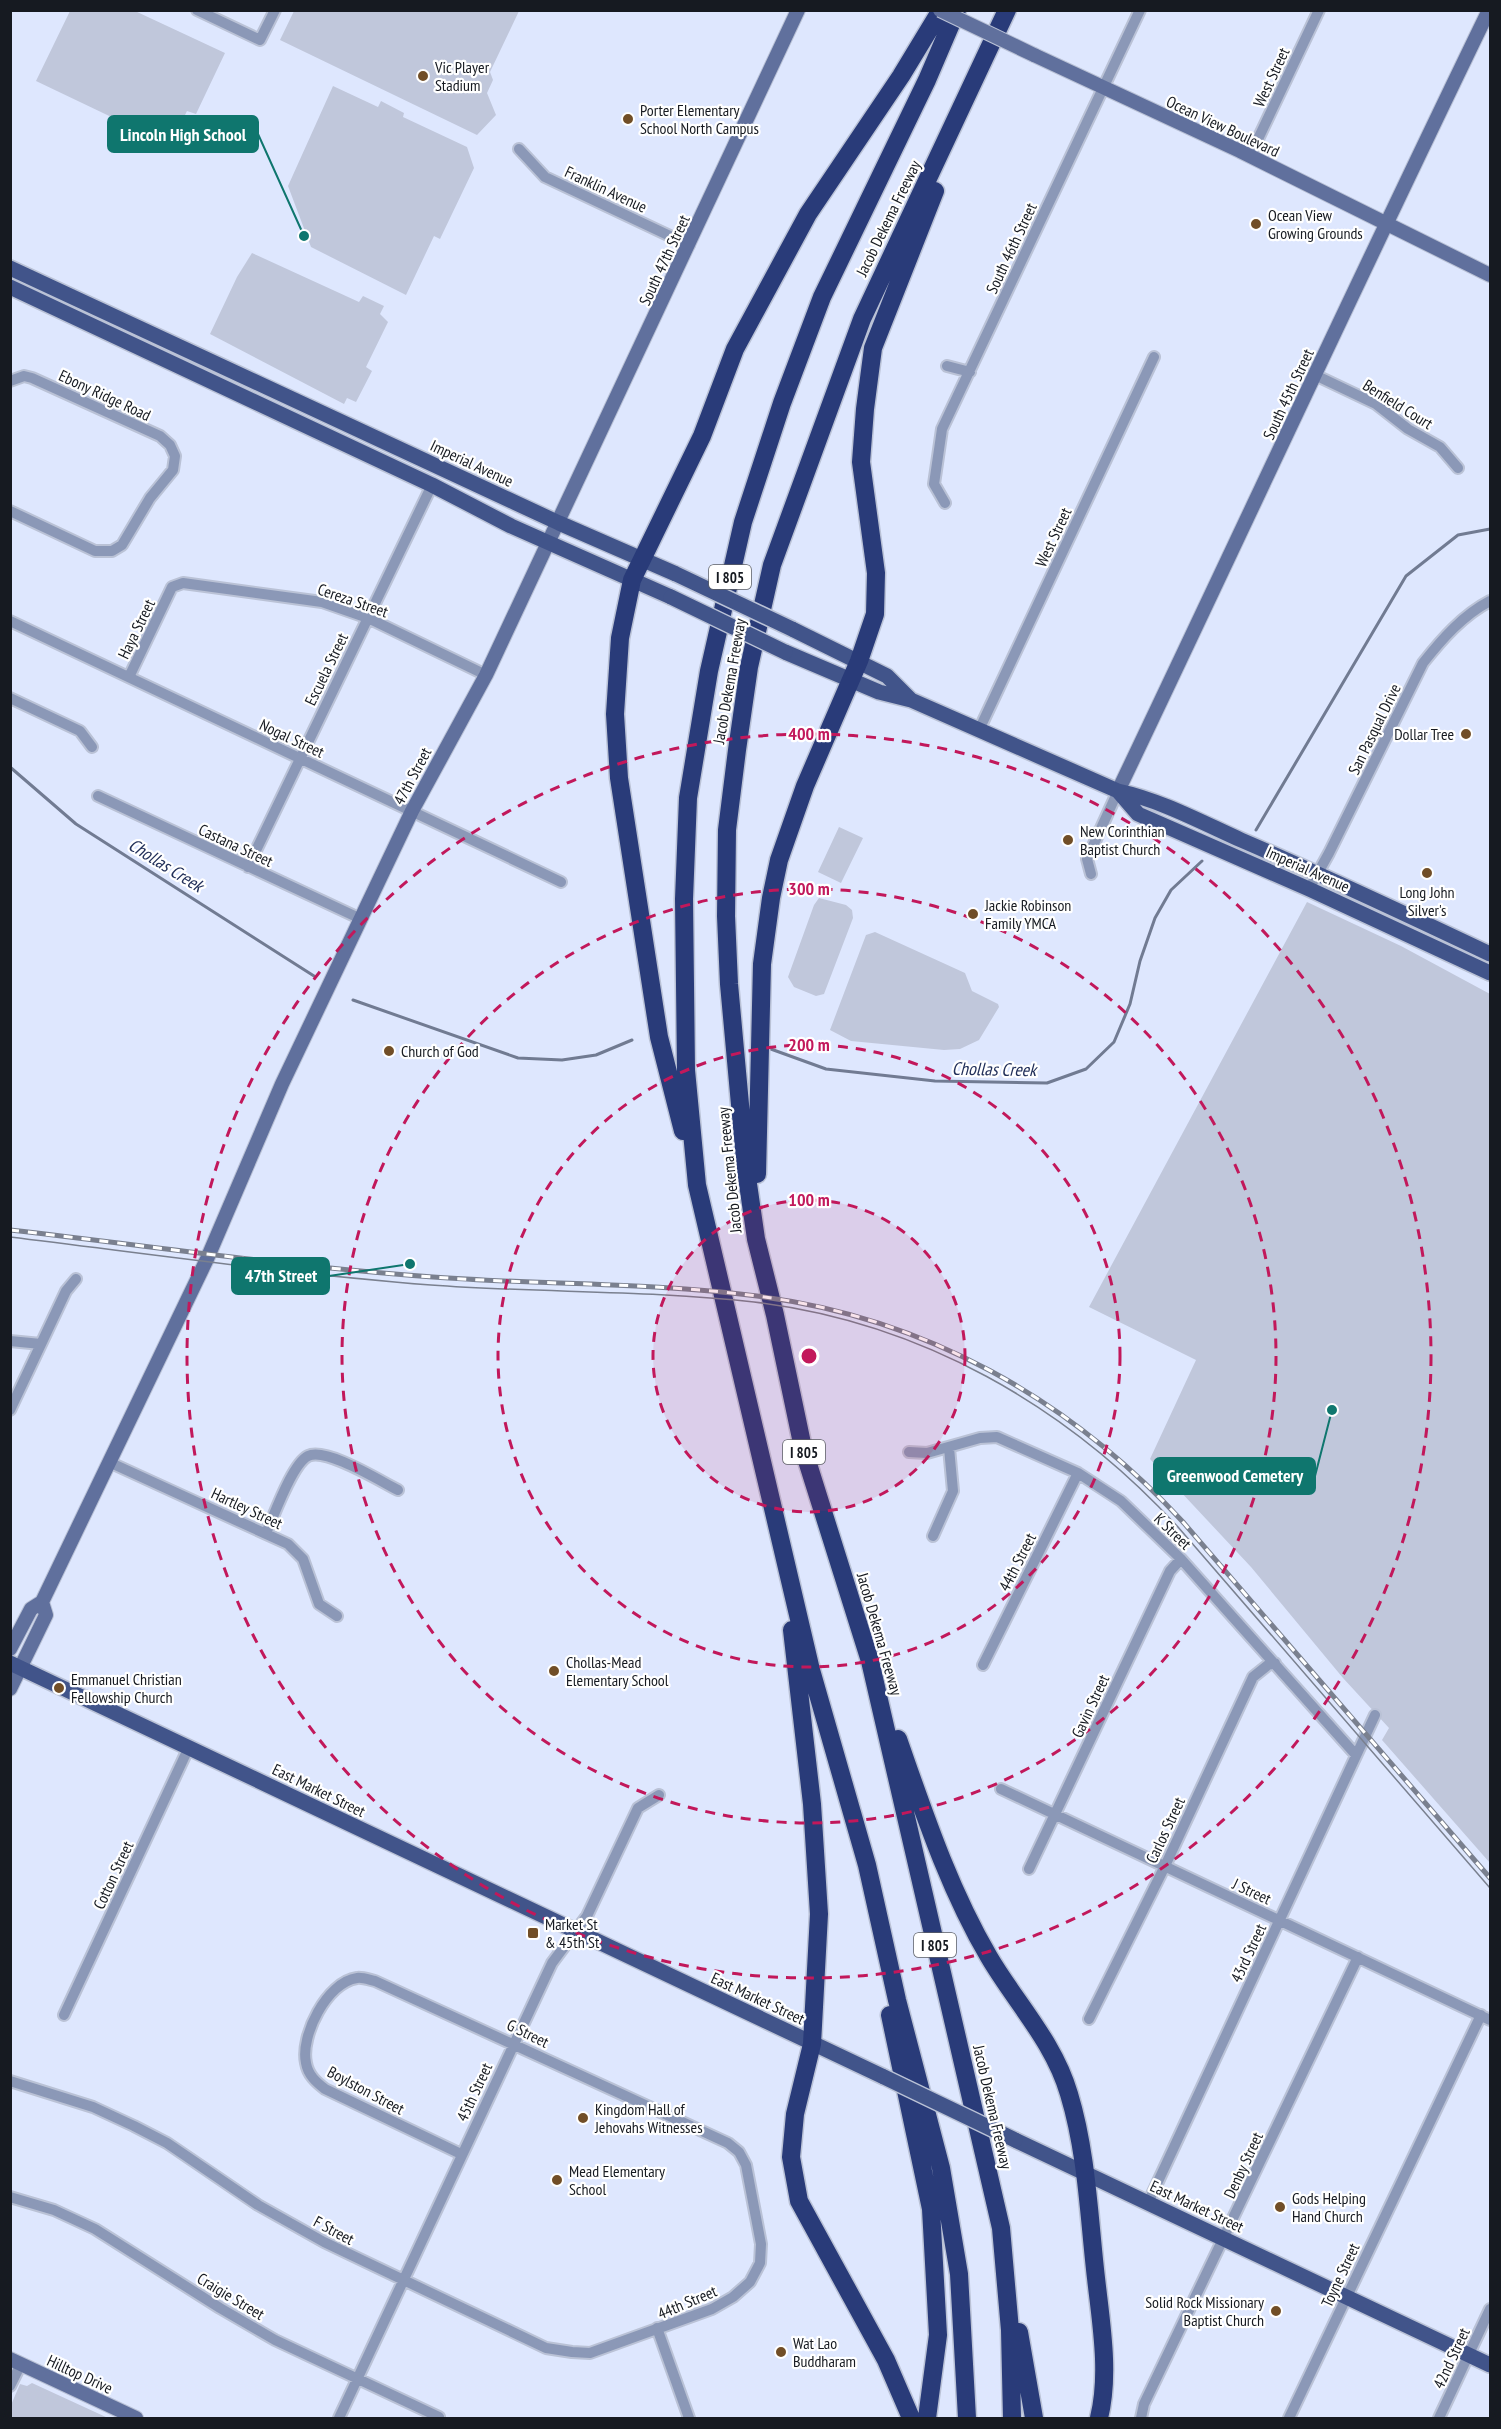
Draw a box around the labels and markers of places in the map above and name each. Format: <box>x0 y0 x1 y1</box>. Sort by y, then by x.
place label: Vic Player Stadium <box>434 57 490 95</box>
marker: Vic Player Stadium <box>416 69 430 83</box>
place label: Porter Elementary School North Campus <box>640 100 759 138</box>
marker: Porter Elementary School North Campus <box>621 112 635 126</box>
callout: Lincoln High School <box>108 116 258 152</box>
place label: Ocean View Growing Grounds <box>1268 205 1363 243</box>
marker: Ocean View Growing Grounds <box>1249 217 1263 231</box>
place label: Dollar Tree <box>1394 724 1454 744</box>
marker: Dollar Tree <box>1459 727 1473 741</box>
place label: New Corinthian Baptist Church <box>1080 821 1165 859</box>
marker: New Corinthian Baptist Church <box>1061 833 1075 847</box>
marker: Long John Silver's <box>1420 866 1434 880</box>
place label: Long John Silver's <box>1399 882 1455 920</box>
place label: Jackie Robinson Family YMCA <box>984 895 1071 933</box>
marker: Jackie Robinson Family YMCA <box>966 907 980 921</box>
place label: Church of God <box>401 1041 479 1061</box>
marker: Church of God <box>382 1044 396 1058</box>
callout: 47th Street <box>232 1258 329 1294</box>
centre of rings <box>799 1346 819 1366</box>
callout: Greenwood Cemetery <box>1154 1458 1315 1494</box>
place label: Chollas-Mead Elementary School <box>566 1652 669 1690</box>
marker: Chollas-Mead Elementary School <box>547 1664 561 1678</box>
place label: Emmanuel Christian Fellowship Church <box>71 1669 182 1707</box>
marker: Emmanuel Christian Fellowship Church <box>52 1681 66 1695</box>
place label: Market St & 45th St <box>545 1914 600 1952</box>
marker: Market St & 45th St <box>526 1926 540 1940</box>
place label: Kingdom Hall of Jehovahs Witnesses <box>594 2099 703 2137</box>
marker: Kingdom Hall of Jehovahs Witnesses <box>576 2111 590 2125</box>
place label: Mead Elementary School <box>569 2161 665 2199</box>
marker: Mead Elementary School <box>550 2173 564 2187</box>
place label: Gods Helping Hand Church <box>1292 2188 1366 2226</box>
marker: Gods Helping Hand Church <box>1273 2200 1287 2214</box>
place label: Solid Rock Missionary Baptist Church <box>1145 2292 1264 2330</box>
marker: Solid Rock Missionary Baptist Church <box>1269 2304 1283 2318</box>
place label: Wat Lao Buddharam <box>793 2333 856 2371</box>
marker: Wat Lao Buddharam <box>774 2345 788 2359</box>

